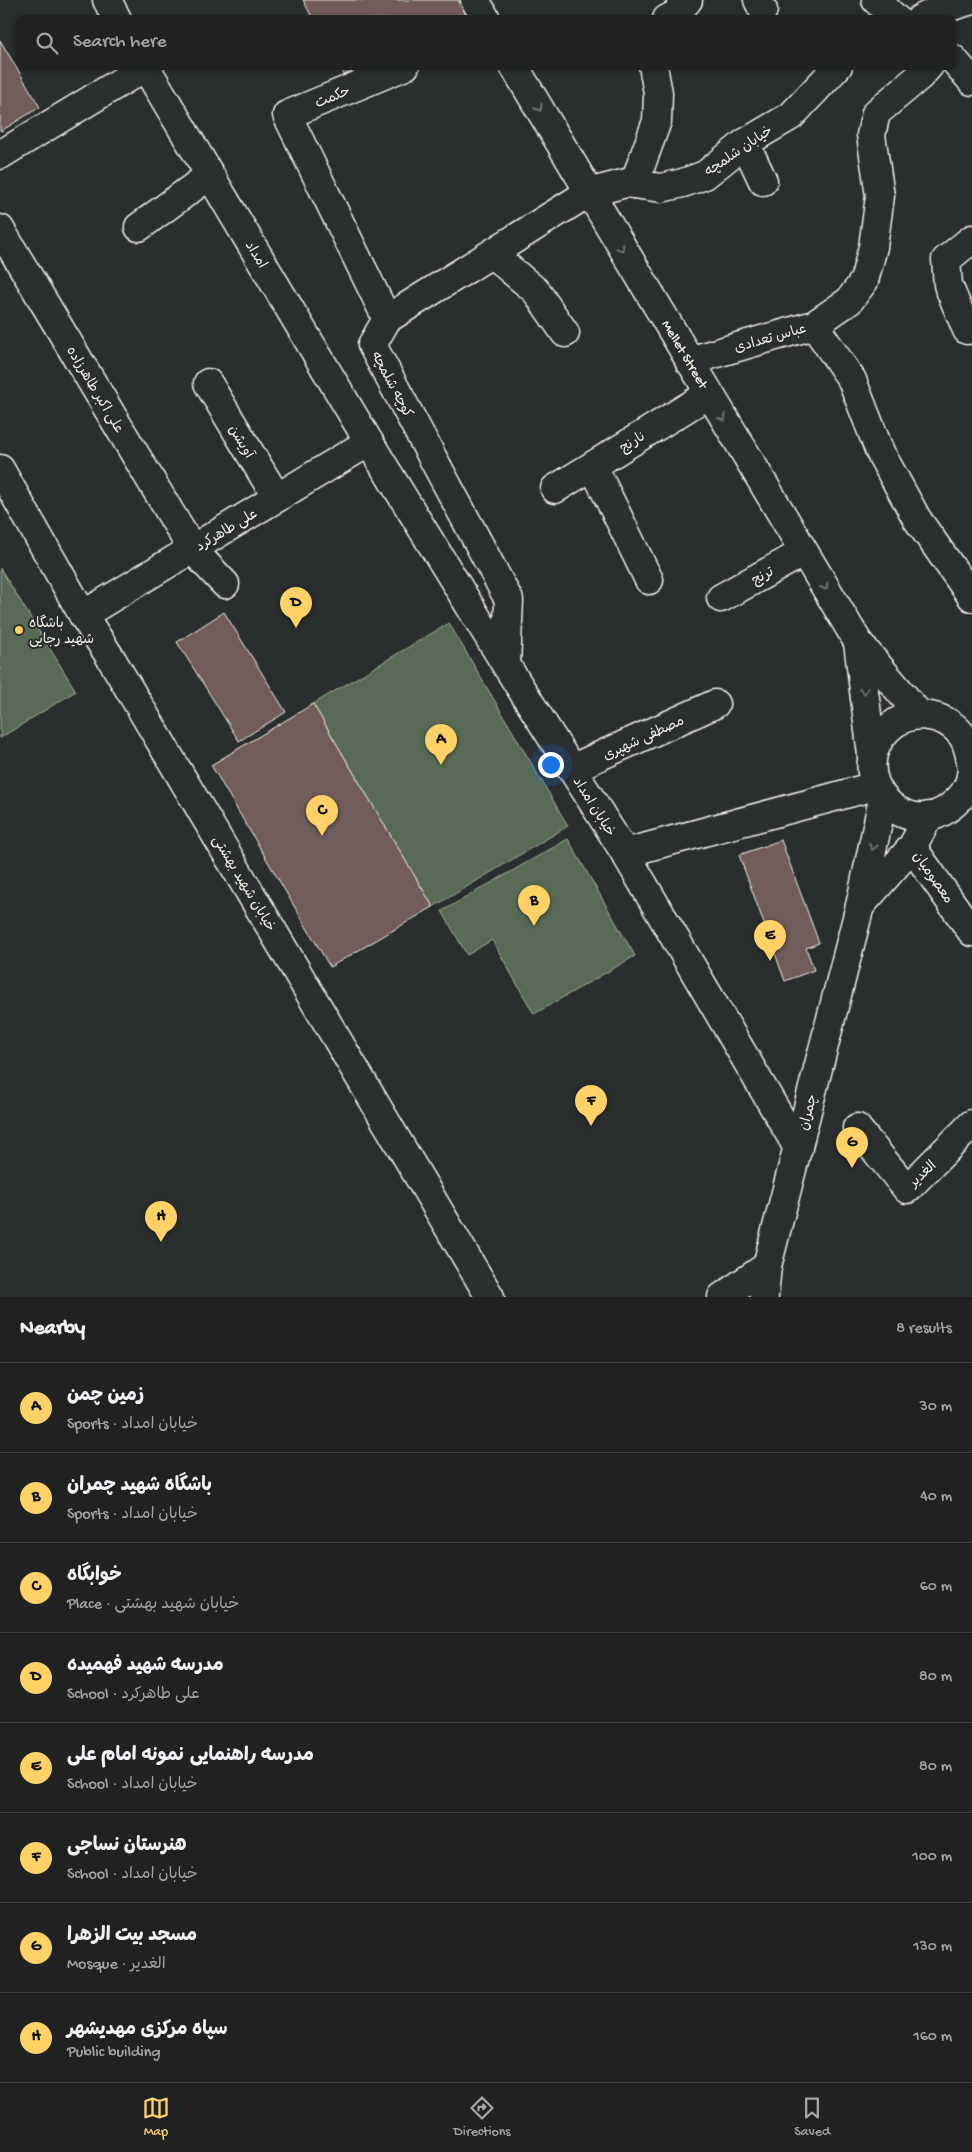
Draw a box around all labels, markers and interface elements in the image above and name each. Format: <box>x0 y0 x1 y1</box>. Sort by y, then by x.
search box <box>15 15 957 70</box>
icon: search <box>33 29 61 57</box>
text: Search here <box>73 31 167 54</box>
street label: حکمت <box>313 84 353 113</box>
one-way arrow <box>532 103 542 112</box>
street label: خیابان شلمچه <box>702 123 777 181</box>
street label: امداد <box>240 238 270 272</box>
one-way arrow <box>615 243 625 252</box>
street label: Mellet Street <box>657 318 711 393</box>
street label: عباس تعدادی <box>733 321 809 358</box>
street label: علی اکبر طاهرزاده <box>61 344 126 437</box>
street label: کوچه شلمچه <box>366 349 415 421</box>
one-way arrow <box>717 412 727 421</box>
street label: آویشن <box>223 422 257 462</box>
street label: نارنج <box>617 429 649 458</box>
street label: علی طاهرکرد <box>193 506 261 556</box>
street label: ترنج <box>749 564 778 590</box>
one-way arrow <box>818 581 828 590</box>
pin: D <box>280 587 312 628</box>
place label: باشگاه شهید رجایی <box>29 614 94 649</box>
marker: باشگاه شهید رجایی <box>13 624 25 636</box>
one-way arrow <box>858 687 869 695</box>
street label: مصطفی شهپری <box>601 713 687 765</box>
pin: A <box>425 724 457 765</box>
your location <box>538 752 564 778</box>
street label: خیابان امداد <box>568 774 618 840</box>
pin: C <box>306 795 338 836</box>
street label: خیابان شهید بهشتی <box>207 833 278 935</box>
one-way arrow <box>868 843 879 852</box>
street label: معصومیان <box>908 849 956 908</box>
pin: B <box>518 885 550 926</box>
pin: E <box>754 920 786 961</box>
pin: F <box>575 1085 607 1126</box>
street label: چمران <box>796 1093 822 1132</box>
pin: G <box>836 1127 868 1168</box>
street label: الغدیر <box>906 1158 941 1192</box>
pin: H <box>145 1201 177 1242</box>
text: Nearby <box>20 1317 85 1342</box>
text: 8 results <box>896 1320 952 1339</box>
text: زمین چمن <box>67 1385 144 1408</box>
text: A <box>31 1398 41 1417</box>
text: 30 m <box>919 1398 952 1417</box>
text: Sports · خیابان امداد <box>67 1416 198 1435</box>
text: باشگاه شهید چمران <box>67 1475 212 1498</box>
text: B <box>32 1488 40 1507</box>
text: 40 m <box>920 1488 952 1507</box>
text: Sports · خیابان امداد <box>67 1506 198 1525</box>
text: خوابگاه <box>67 1565 122 1588</box>
text: C <box>32 1578 40 1597</box>
text: 60 m <box>920 1578 952 1597</box>
text: Place · خیابان شهید بهشتی <box>67 1596 239 1615</box>
text: مدرسه شهید فهمیده <box>67 1655 224 1678</box>
text: D <box>31 1668 41 1687</box>
text: 80 m <box>919 1668 952 1687</box>
text: School · علی طاهرکرد <box>67 1686 200 1705</box>
text: مدرسه راهنمایی نمونه امام علی <box>67 1745 314 1768</box>
text: E <box>31 1758 41 1777</box>
text: 80 m <box>919 1758 952 1777</box>
text: School · خیابان امداد <box>67 1776 198 1795</box>
text: هنرستان نساجی <box>67 1835 187 1858</box>
text: F <box>32 1848 40 1867</box>
text: 100 m <box>912 1848 952 1867</box>
text: School · خیابان امداد <box>67 1866 198 1885</box>
text: مسجد بیت الزهرا <box>67 1925 197 1948</box>
text: G <box>31 1938 41 1957</box>
text: 130 m <box>913 1938 952 1957</box>
text: Mosque · الغدیر <box>67 1956 166 1975</box>
text: سپاه مرکزی مهدیشهر <box>67 2019 228 2042</box>
text: H <box>31 2028 41 2047</box>
text: 160 m <box>913 2028 952 2047</box>
text: Public building <box>67 2044 161 2063</box>
tab: Map <box>142 2094 170 2141</box>
tab: Directions <box>454 2094 511 2141</box>
tab: Saved <box>794 2094 830 2141</box>

